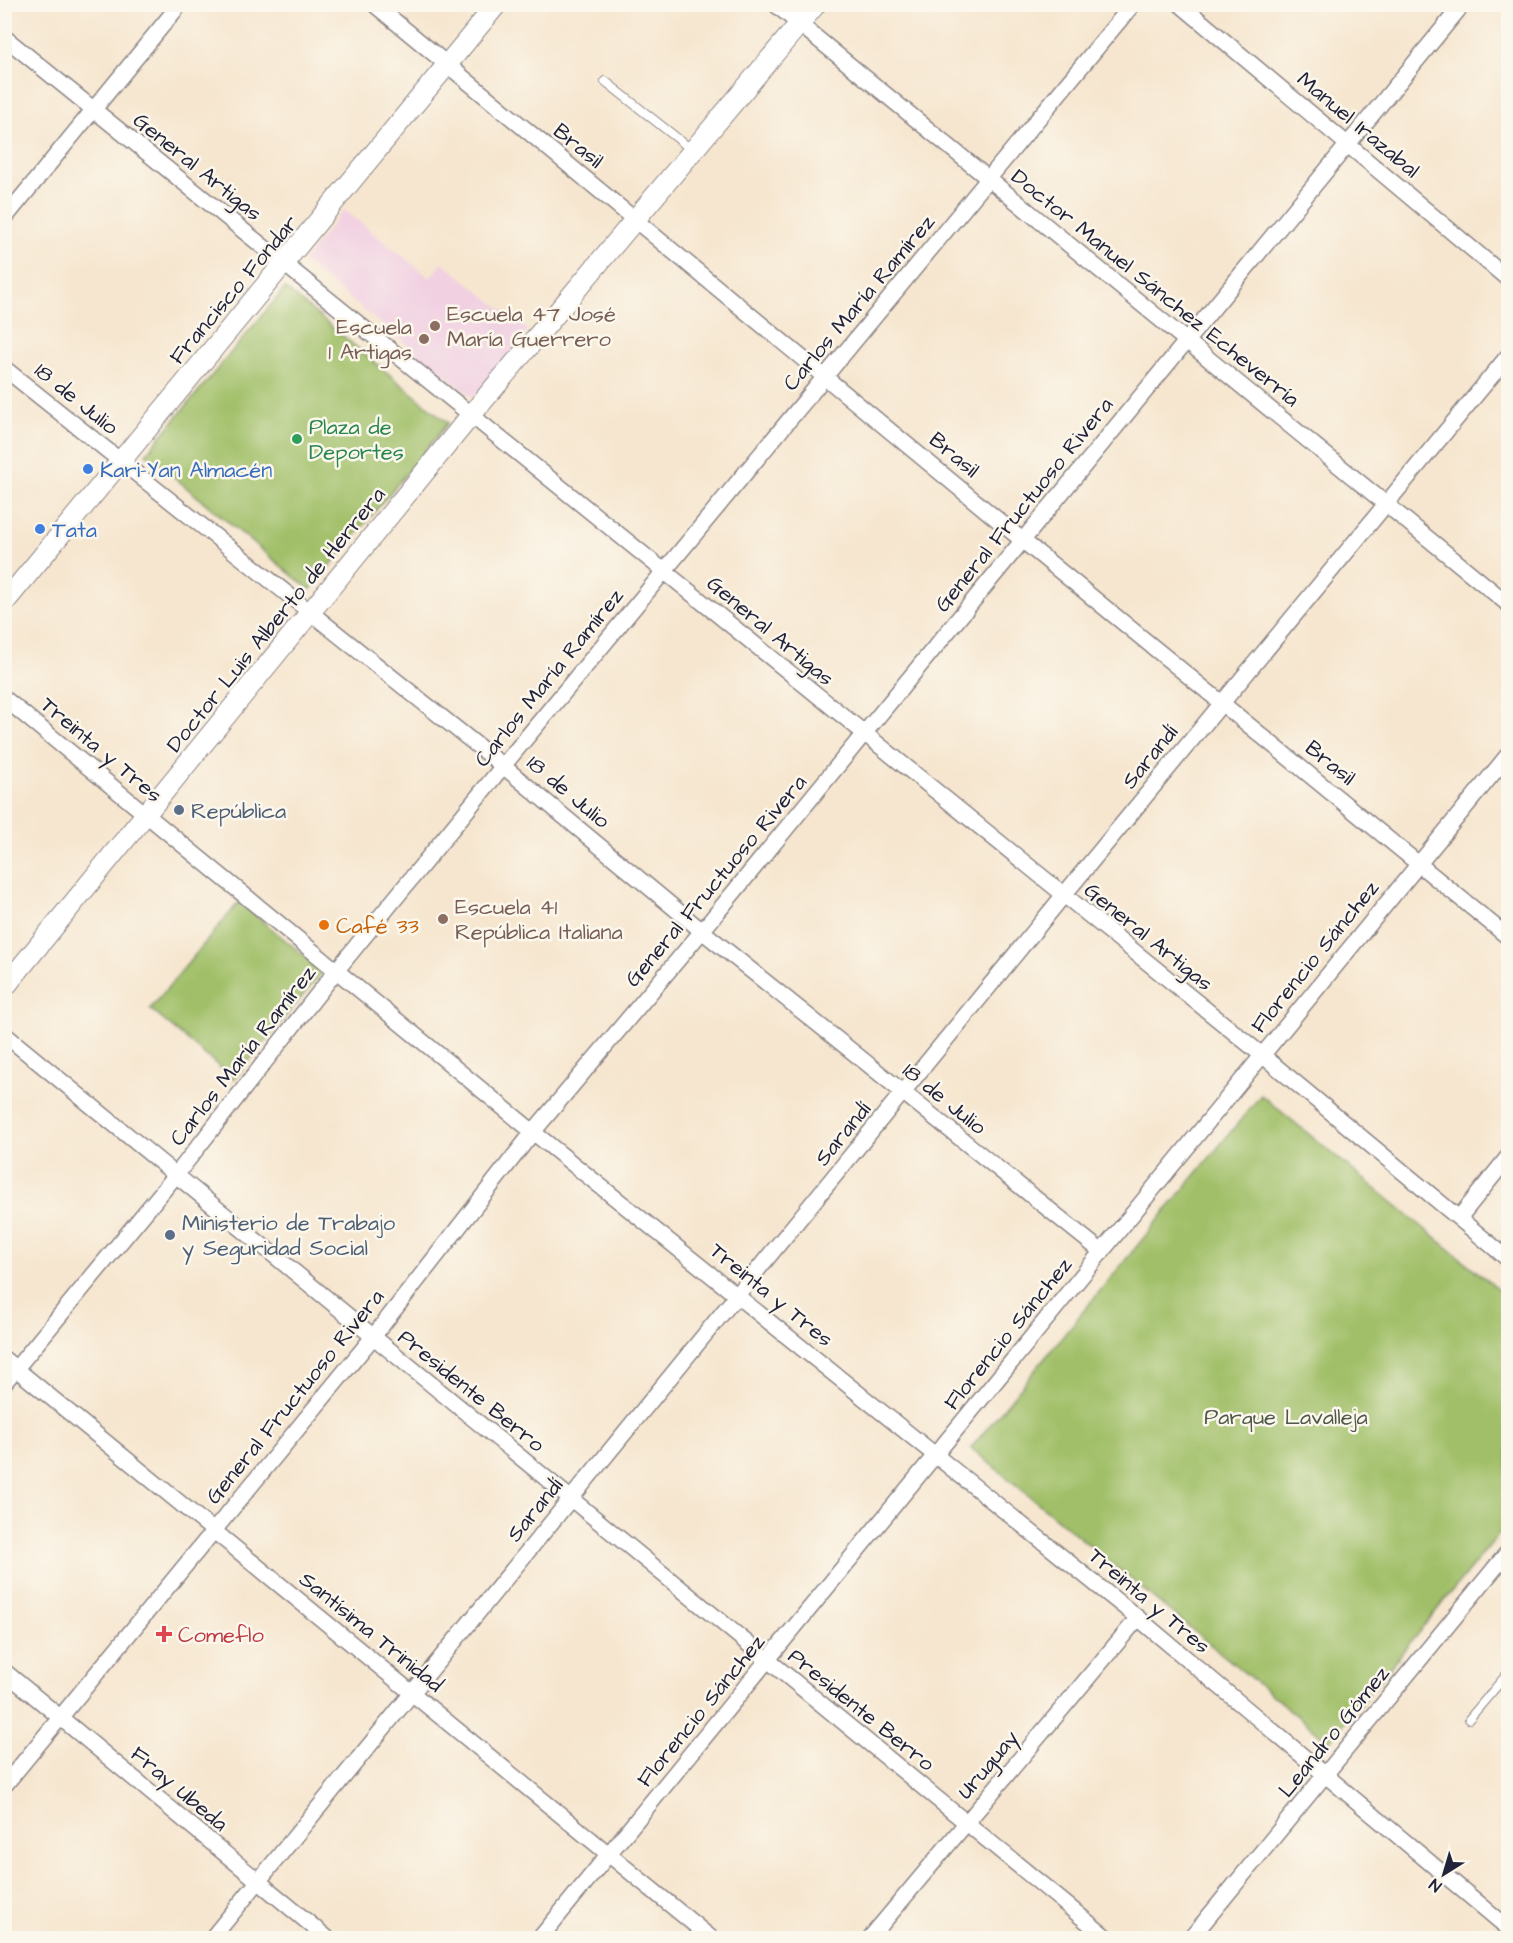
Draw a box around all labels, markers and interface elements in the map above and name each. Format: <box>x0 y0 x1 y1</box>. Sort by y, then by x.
street label: Manuel Irazabal <box>1290 65 1426 186</box>
street label: General Artigas <box>125 106 268 230</box>
street label: Brasil <box>546 116 610 176</box>
street label: Doctor Manuel Sánchez Echeverría <box>1004 162 1306 414</box>
street label: Carlos María Ramírez <box>776 208 942 398</box>
street label: Francisco Fondar <box>162 209 306 371</box>
place label: Escuela 47 José María Guerrero <box>447 299 616 355</box>
place label: Escuela 1 Artigas <box>328 312 412 369</box>
marker: Escuela 47 José María Guerrero <box>428 319 442 333</box>
marker: Escuela 1 Artigas <box>417 332 431 346</box>
street label: 18 de Julio <box>27 356 125 443</box>
street label: General Fructuoso Rivera <box>928 391 1121 619</box>
place label: Plaza de Deportes <box>309 412 404 468</box>
street label: Brasil <box>922 425 986 485</box>
marker: Plaza de Deportes <box>290 432 304 446</box>
place label: Kari-Yan Almacén <box>100 455 272 486</box>
marker: Kari-Yan Almacén <box>81 462 95 476</box>
street label: Doctor Luis Alberto de Herrera <box>159 481 393 759</box>
place label: Tata <box>52 515 97 546</box>
marker: Tata <box>33 522 47 536</box>
street label: General Artigas <box>699 569 840 694</box>
street label: Carlos María Ramírez <box>467 582 631 774</box>
street label: Treinta y Tres <box>33 690 169 811</box>
street label: Sarandí <box>1115 718 1186 796</box>
street label: Brasil <box>1298 733 1362 793</box>
street label: 18 de Julio <box>520 748 617 837</box>
street label: General Fructuoso Rivera <box>618 768 814 994</box>
place label: República <box>191 796 286 827</box>
marker: República <box>172 803 186 817</box>
street label: Florencio Sánchez <box>1244 874 1387 1040</box>
street label: General Artigas <box>1076 876 1219 1000</box>
place label: Escuela 41 República Italiana <box>455 892 623 948</box>
place label: Café 33 <box>336 911 419 942</box>
marker: Escuela 41 República Italiana <box>436 912 450 926</box>
marker: Café 33 <box>317 918 331 932</box>
street label: Carlos María Ramírez <box>163 959 324 1153</box>
street label: 18 de Julio <box>895 1056 993 1143</box>
street label: Sarandí <box>808 1095 879 1173</box>
place label: Ministerio de Trabajo y Seguridad Social <box>182 1208 396 1265</box>
marker: Ministerio de Trabajo y Seguridad Social <box>163 1228 177 1242</box>
street label: Treinta y Tres <box>702 1236 839 1355</box>
street label: Florencio Sánchez <box>937 1251 1080 1417</box>
street label: General Fructuoso Rivera <box>199 1283 392 1511</box>
street label: Presidente Berro <box>391 1322 551 1460</box>
park label: Parque Lavalleja <box>1204 1402 1368 1433</box>
street label: Sarandí <box>500 1471 571 1549</box>
street label: Treinta y Tres <box>1081 1541 1217 1662</box>
street label: Santísima Trinidad <box>292 1564 450 1700</box>
place label: Comeflo <box>178 1620 264 1651</box>
marker: Comeflo <box>155 1625 173 1643</box>
street label: Florencio Sánchez <box>630 1628 773 1794</box>
street label: Presidente Berro <box>781 1641 941 1779</box>
street label: Leandro Gómez <box>1271 1659 1397 1804</box>
street label: Uruguay <box>950 1724 1027 1807</box>
street label: Fray Ubeda <box>123 1739 234 1840</box>
north arrow <box>1414 1844 1474 1904</box>
text: N <box>1425 1873 1446 1897</box>

